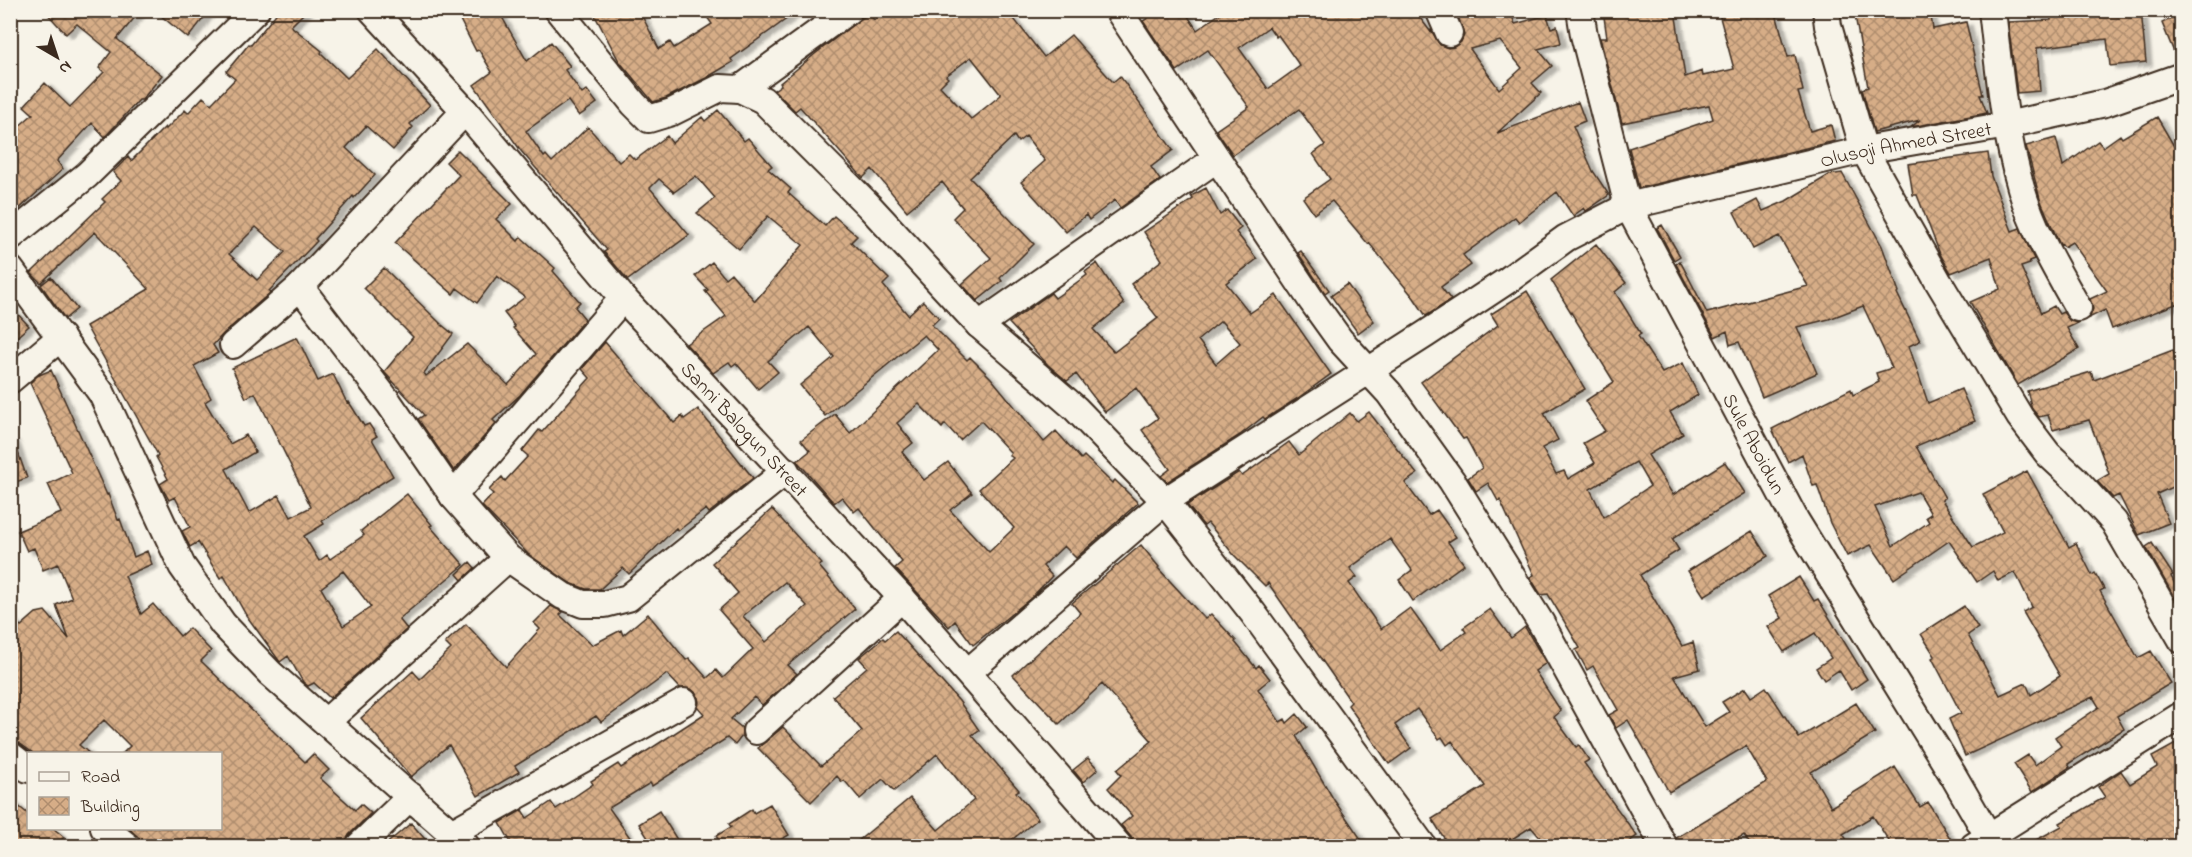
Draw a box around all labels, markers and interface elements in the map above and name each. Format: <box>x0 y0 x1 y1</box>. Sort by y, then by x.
north arrow <box>27 27 87 87</box>
text: N <box>53 54 77 80</box>
street label: Olusoji Ahmed Street <box>1818 116 1994 177</box>
street label: Sanni Balogun Street <box>673 356 814 505</box>
street label: Sule Aboidun <box>1714 389 1791 501</box>
legend <box>27 752 222 830</box>
text: Road <box>81 765 120 791</box>
text: Building <box>80 795 140 822</box>

